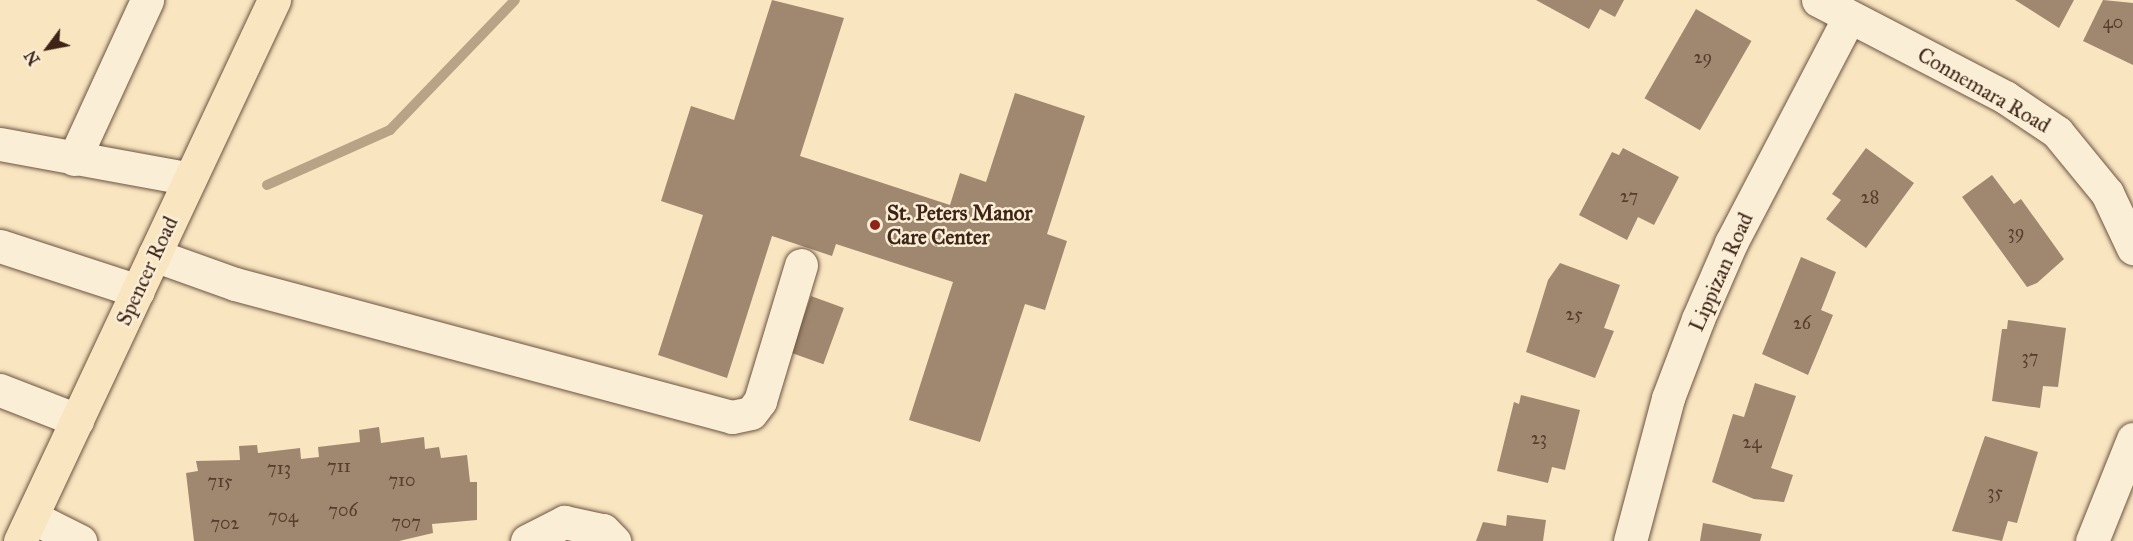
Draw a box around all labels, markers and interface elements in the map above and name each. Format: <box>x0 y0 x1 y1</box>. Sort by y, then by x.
house number: 40 <box>2103 11 2123 33</box>
north arrow <box>18 18 78 78</box>
street label: Connemara Road <box>1913 42 2055 138</box>
house number: 29 <box>1694 46 1712 68</box>
text: N <box>21 47 44 69</box>
house number: 27 <box>1620 185 1638 207</box>
house number: 28 <box>1861 186 1879 208</box>
place label: St. Peters Manor Care Center <box>887 200 1032 250</box>
street label: Lippizan Road <box>1684 209 1758 335</box>
street label: Spencer Road <box>111 212 183 330</box>
marker: St. Peters Manor Care Center <box>868 218 882 232</box>
house number: 39 <box>2008 221 2024 243</box>
house number: 25 <box>1565 303 1583 325</box>
house number: 26 <box>1793 312 1811 334</box>
house number: 37 <box>2022 346 2038 368</box>
house number: 23 <box>1531 427 1547 449</box>
house number: 24 <box>1743 431 1761 453</box>
house number: 711 <box>327 455 351 477</box>
house number: 713 <box>267 457 291 479</box>
house number: 710 <box>388 469 416 491</box>
house number: 715 <box>208 470 232 492</box>
house number: 35 <box>1987 481 2003 503</box>
house number: 706 <box>328 499 358 521</box>
house number: 704 <box>268 505 298 527</box>
house number: 707 <box>391 511 421 533</box>
house number: 702 <box>211 512 239 534</box>

